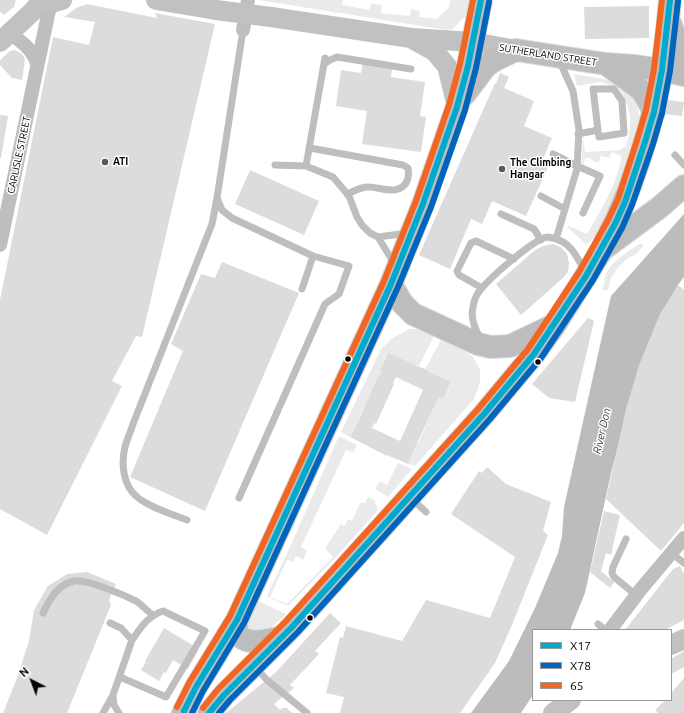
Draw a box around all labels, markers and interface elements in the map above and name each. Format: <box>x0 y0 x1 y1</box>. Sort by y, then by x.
street label: SUTHERLAND STREET <box>498 41 598 69</box>
street label: CARLISLE STREET <box>5 115 33 195</box>
place label: ATI <box>113 156 128 168</box>
marker: ATI <box>100 157 110 167</box>
place label: The Climbing Hangar <box>510 157 571 180</box>
marker: The Climbing Hangar <box>497 164 507 174</box>
unlabelled marker <box>343 354 353 364</box>
unlabelled marker <box>533 357 543 367</box>
water label: River Don <box>590 407 614 455</box>
unlabelled marker <box>305 613 315 623</box>
legend <box>532 629 672 701</box>
text: X17 <box>570 639 591 652</box>
text: X78 <box>570 659 591 672</box>
north arrow <box>12 661 52 701</box>
text: N <box>17 665 31 679</box>
text: 65 <box>570 679 584 692</box>

